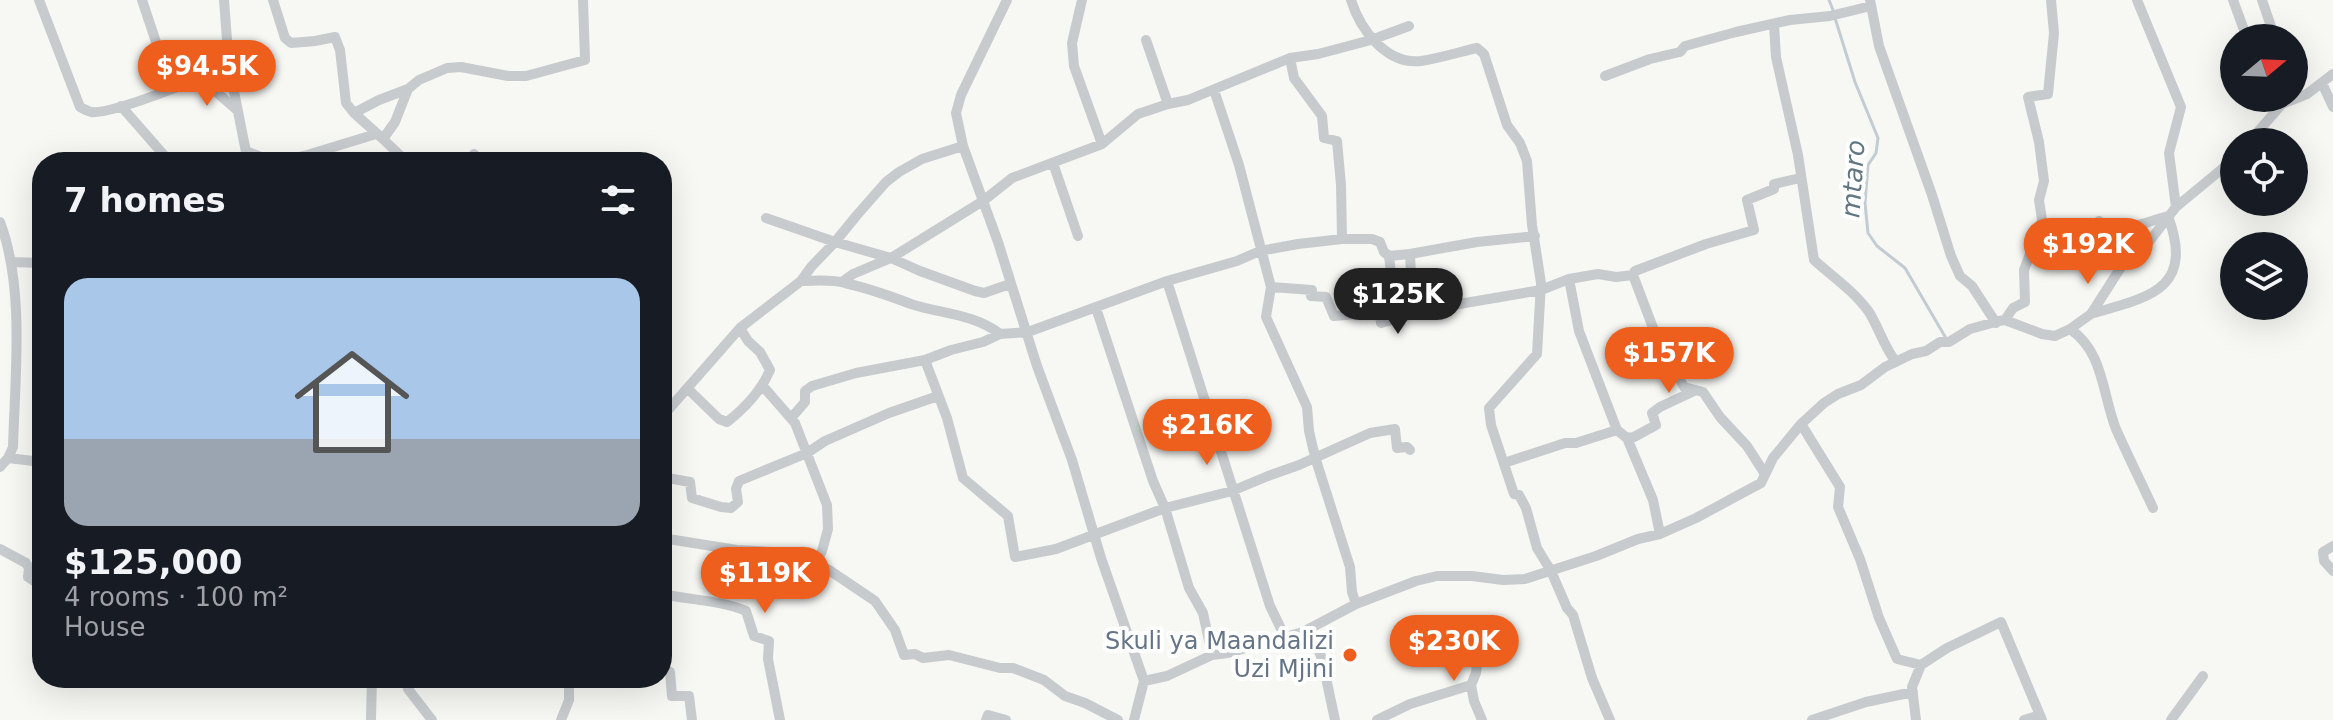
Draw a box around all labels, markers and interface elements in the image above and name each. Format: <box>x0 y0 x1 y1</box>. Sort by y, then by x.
north arrow <box>2220 24 2308 112</box>
map controls <box>2220 24 2308 320</box>
pin: $94.5K <box>142 40 272 108</box>
text: $94.5K <box>156 51 258 81</box>
button: locate <box>2220 128 2308 216</box>
water label: mtaro <box>1835 139 1871 219</box>
icon: filters <box>596 178 640 222</box>
text: 7 homes <box>64 180 226 220</box>
pin: $192K <box>2032 218 2144 286</box>
text: $192K <box>2042 229 2134 259</box>
button: layers <box>2220 232 2308 320</box>
pin: $125K <box>1342 268 1454 336</box>
text: $125K <box>1352 279 1444 309</box>
pin: $157K <box>1613 327 1725 395</box>
icon: home <box>280 330 424 474</box>
text: $157K <box>1623 338 1715 368</box>
pin: $216K <box>1151 399 1263 467</box>
text: $216K <box>1161 410 1253 440</box>
text: $125,000 <box>64 542 243 582</box>
pin: $119K <box>709 547 821 615</box>
text: $119K <box>719 558 811 588</box>
text: 4 rooms · 100 m² <box>64 582 288 612</box>
text: House <box>64 612 145 642</box>
pin: $230K <box>1398 615 1510 683</box>
text: $230K <box>1408 626 1500 656</box>
place label: Skuli ya Maandalizi Uzi Mjini <box>1105 627 1334 683</box>
marker: Skuli ya Maandalizi Uzi Mjini <box>1341 646 1359 664</box>

